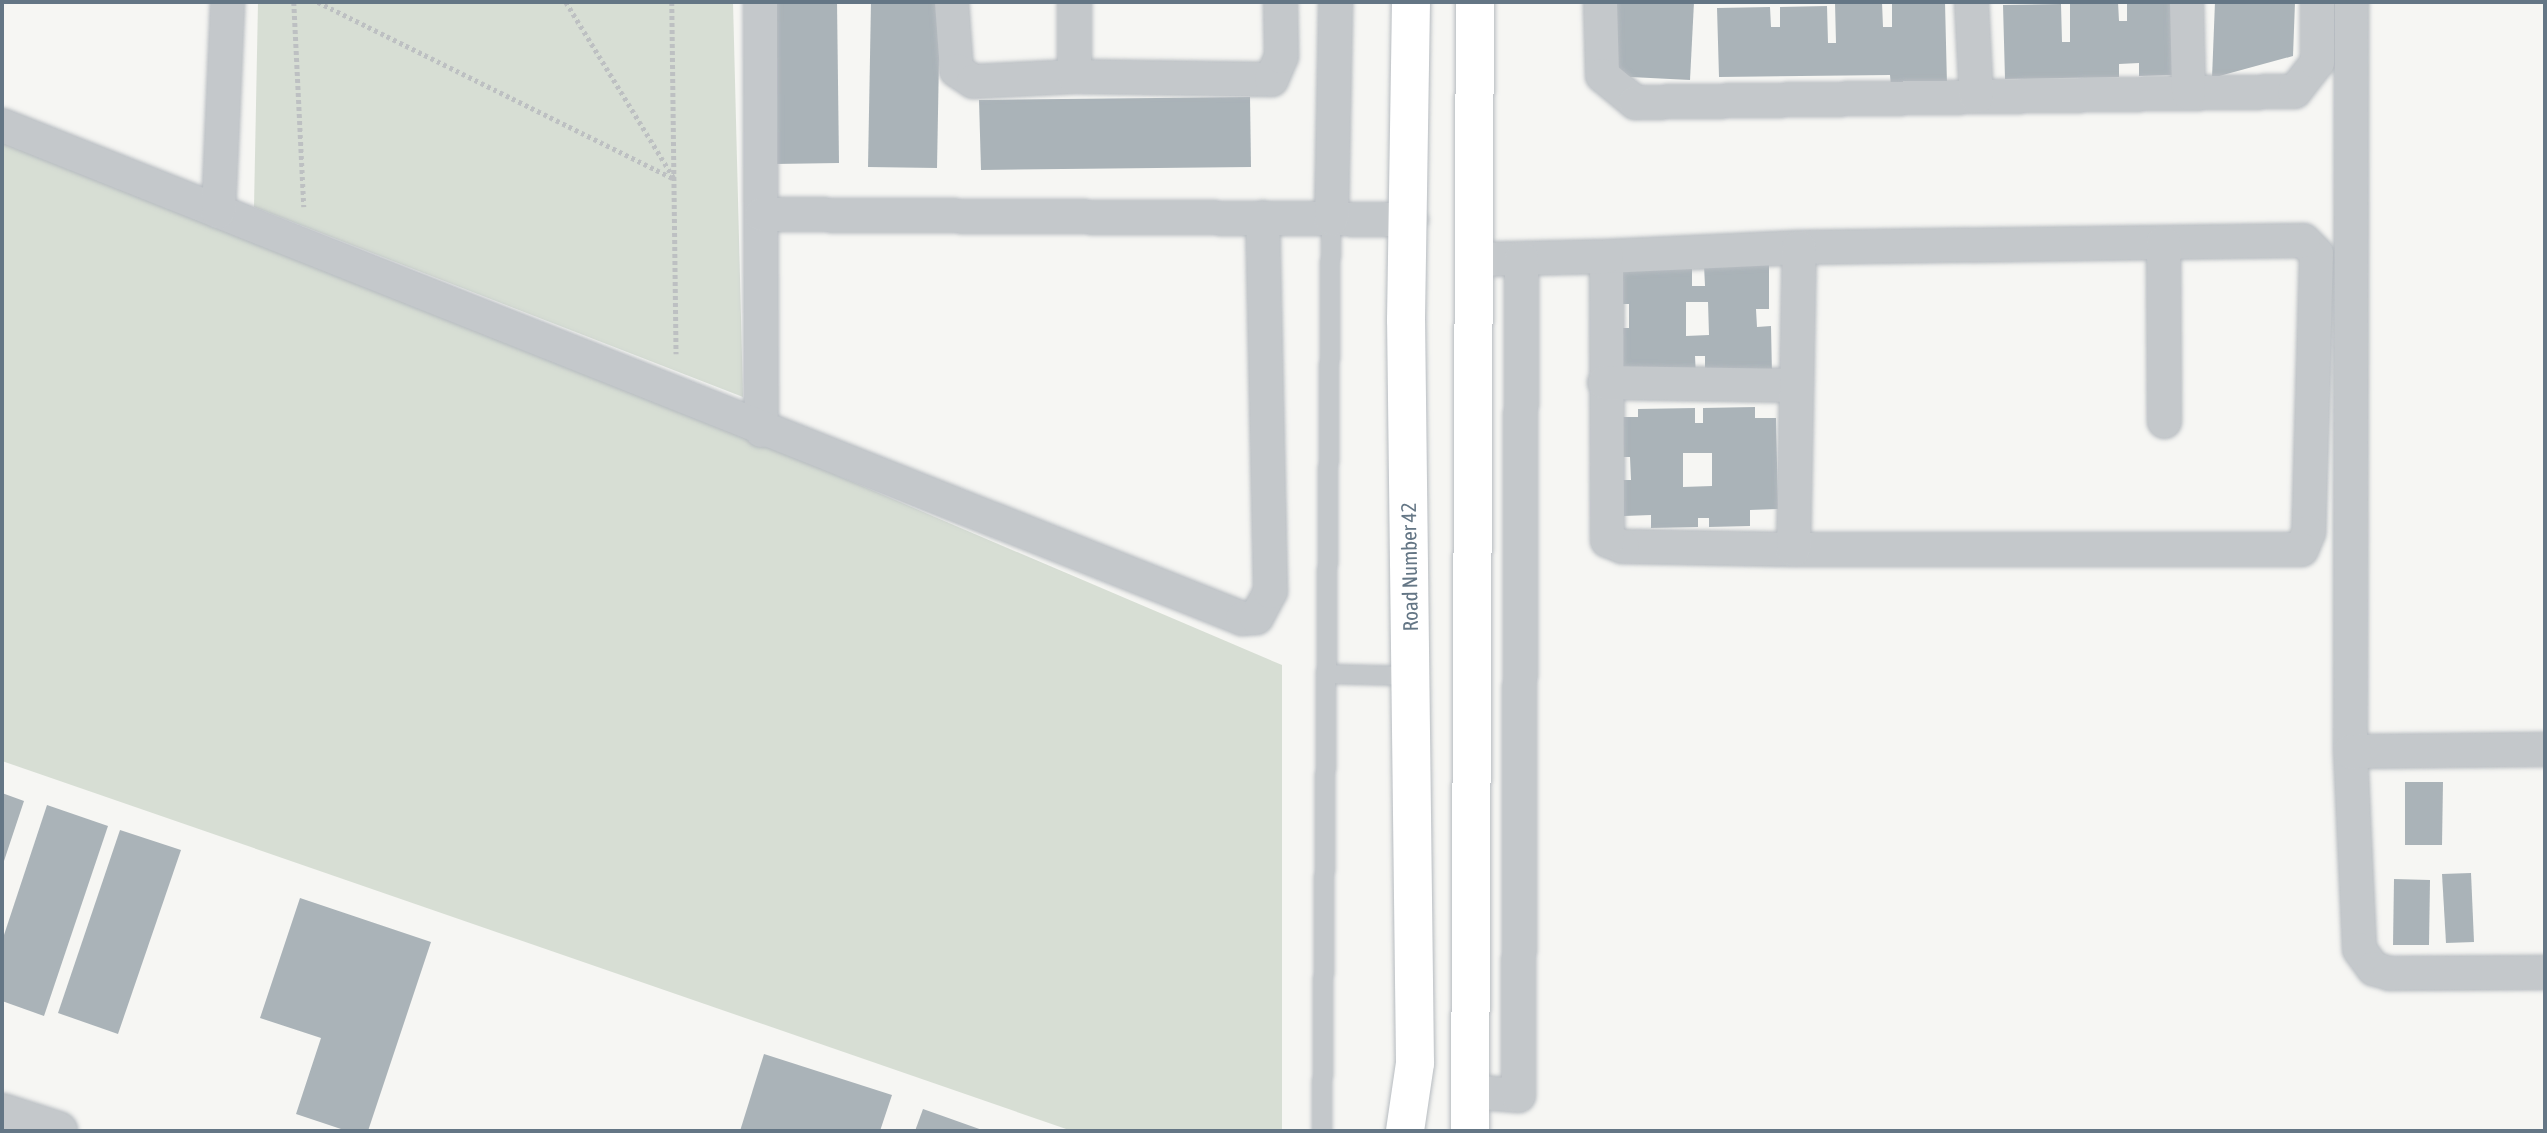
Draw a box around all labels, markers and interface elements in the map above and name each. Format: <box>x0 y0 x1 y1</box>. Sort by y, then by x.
street label: Road Number 42 <box>1395 502 1423 632</box>

